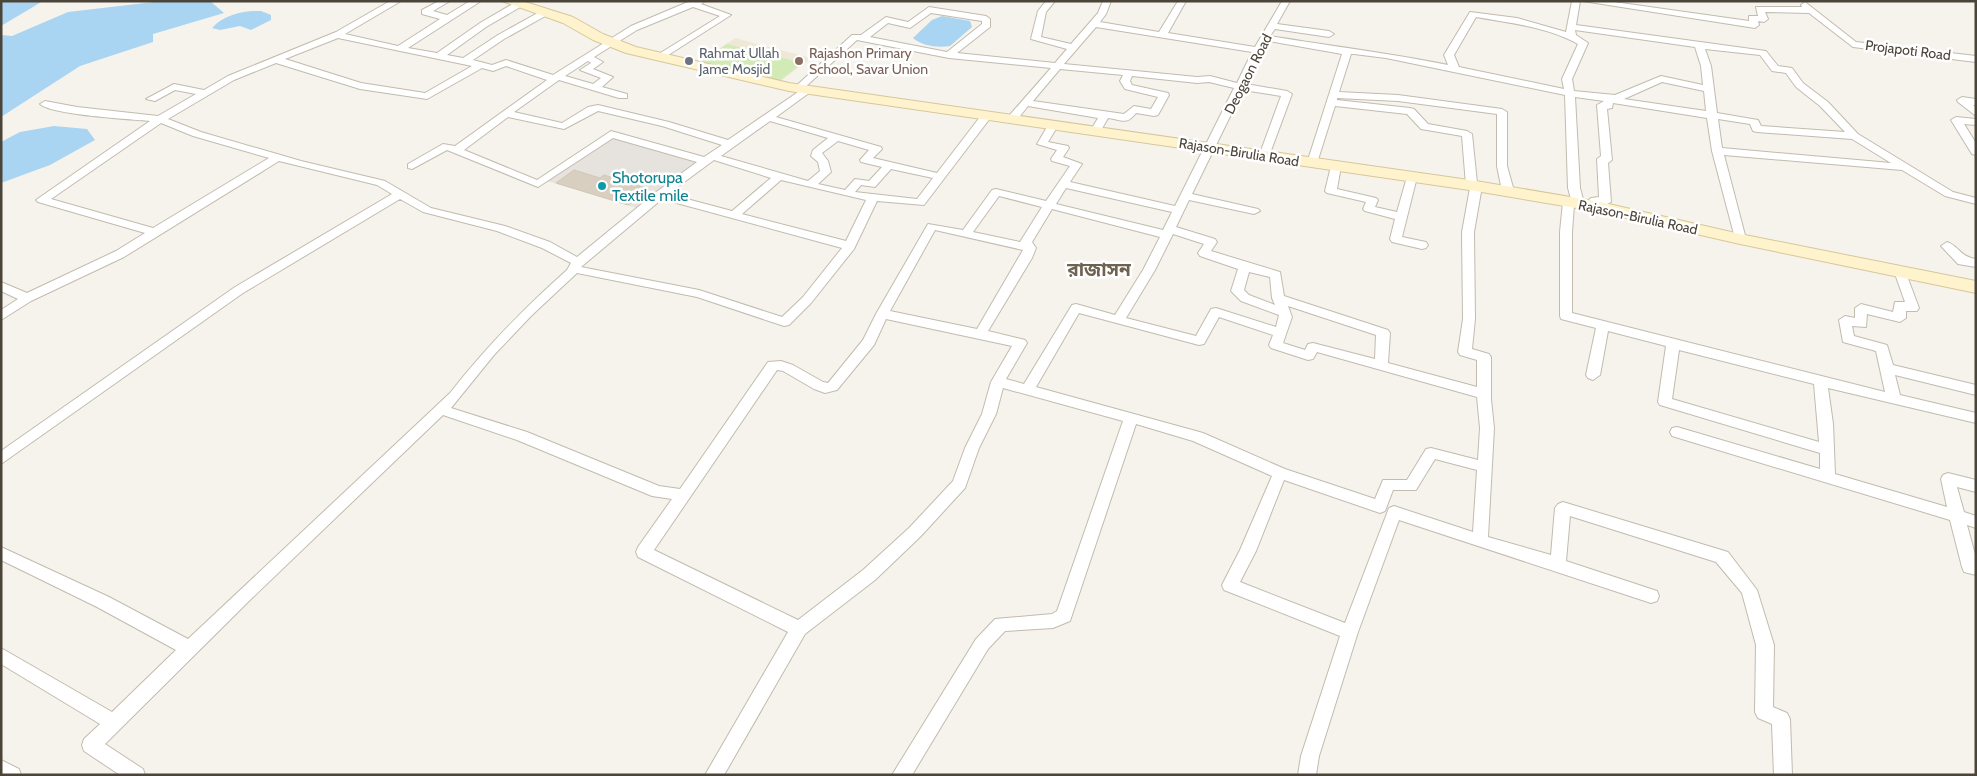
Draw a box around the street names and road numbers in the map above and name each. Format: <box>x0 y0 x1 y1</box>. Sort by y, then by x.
street label: Deogaon Road <box>1220 31 1276 117</box>
street label: Projapoti Road <box>1864 36 1952 64</box>
street label: Rajason-Birulia Road <box>1178 134 1300 170</box>
street label: Rajason-Birulia Road <box>1577 196 1699 238</box>

